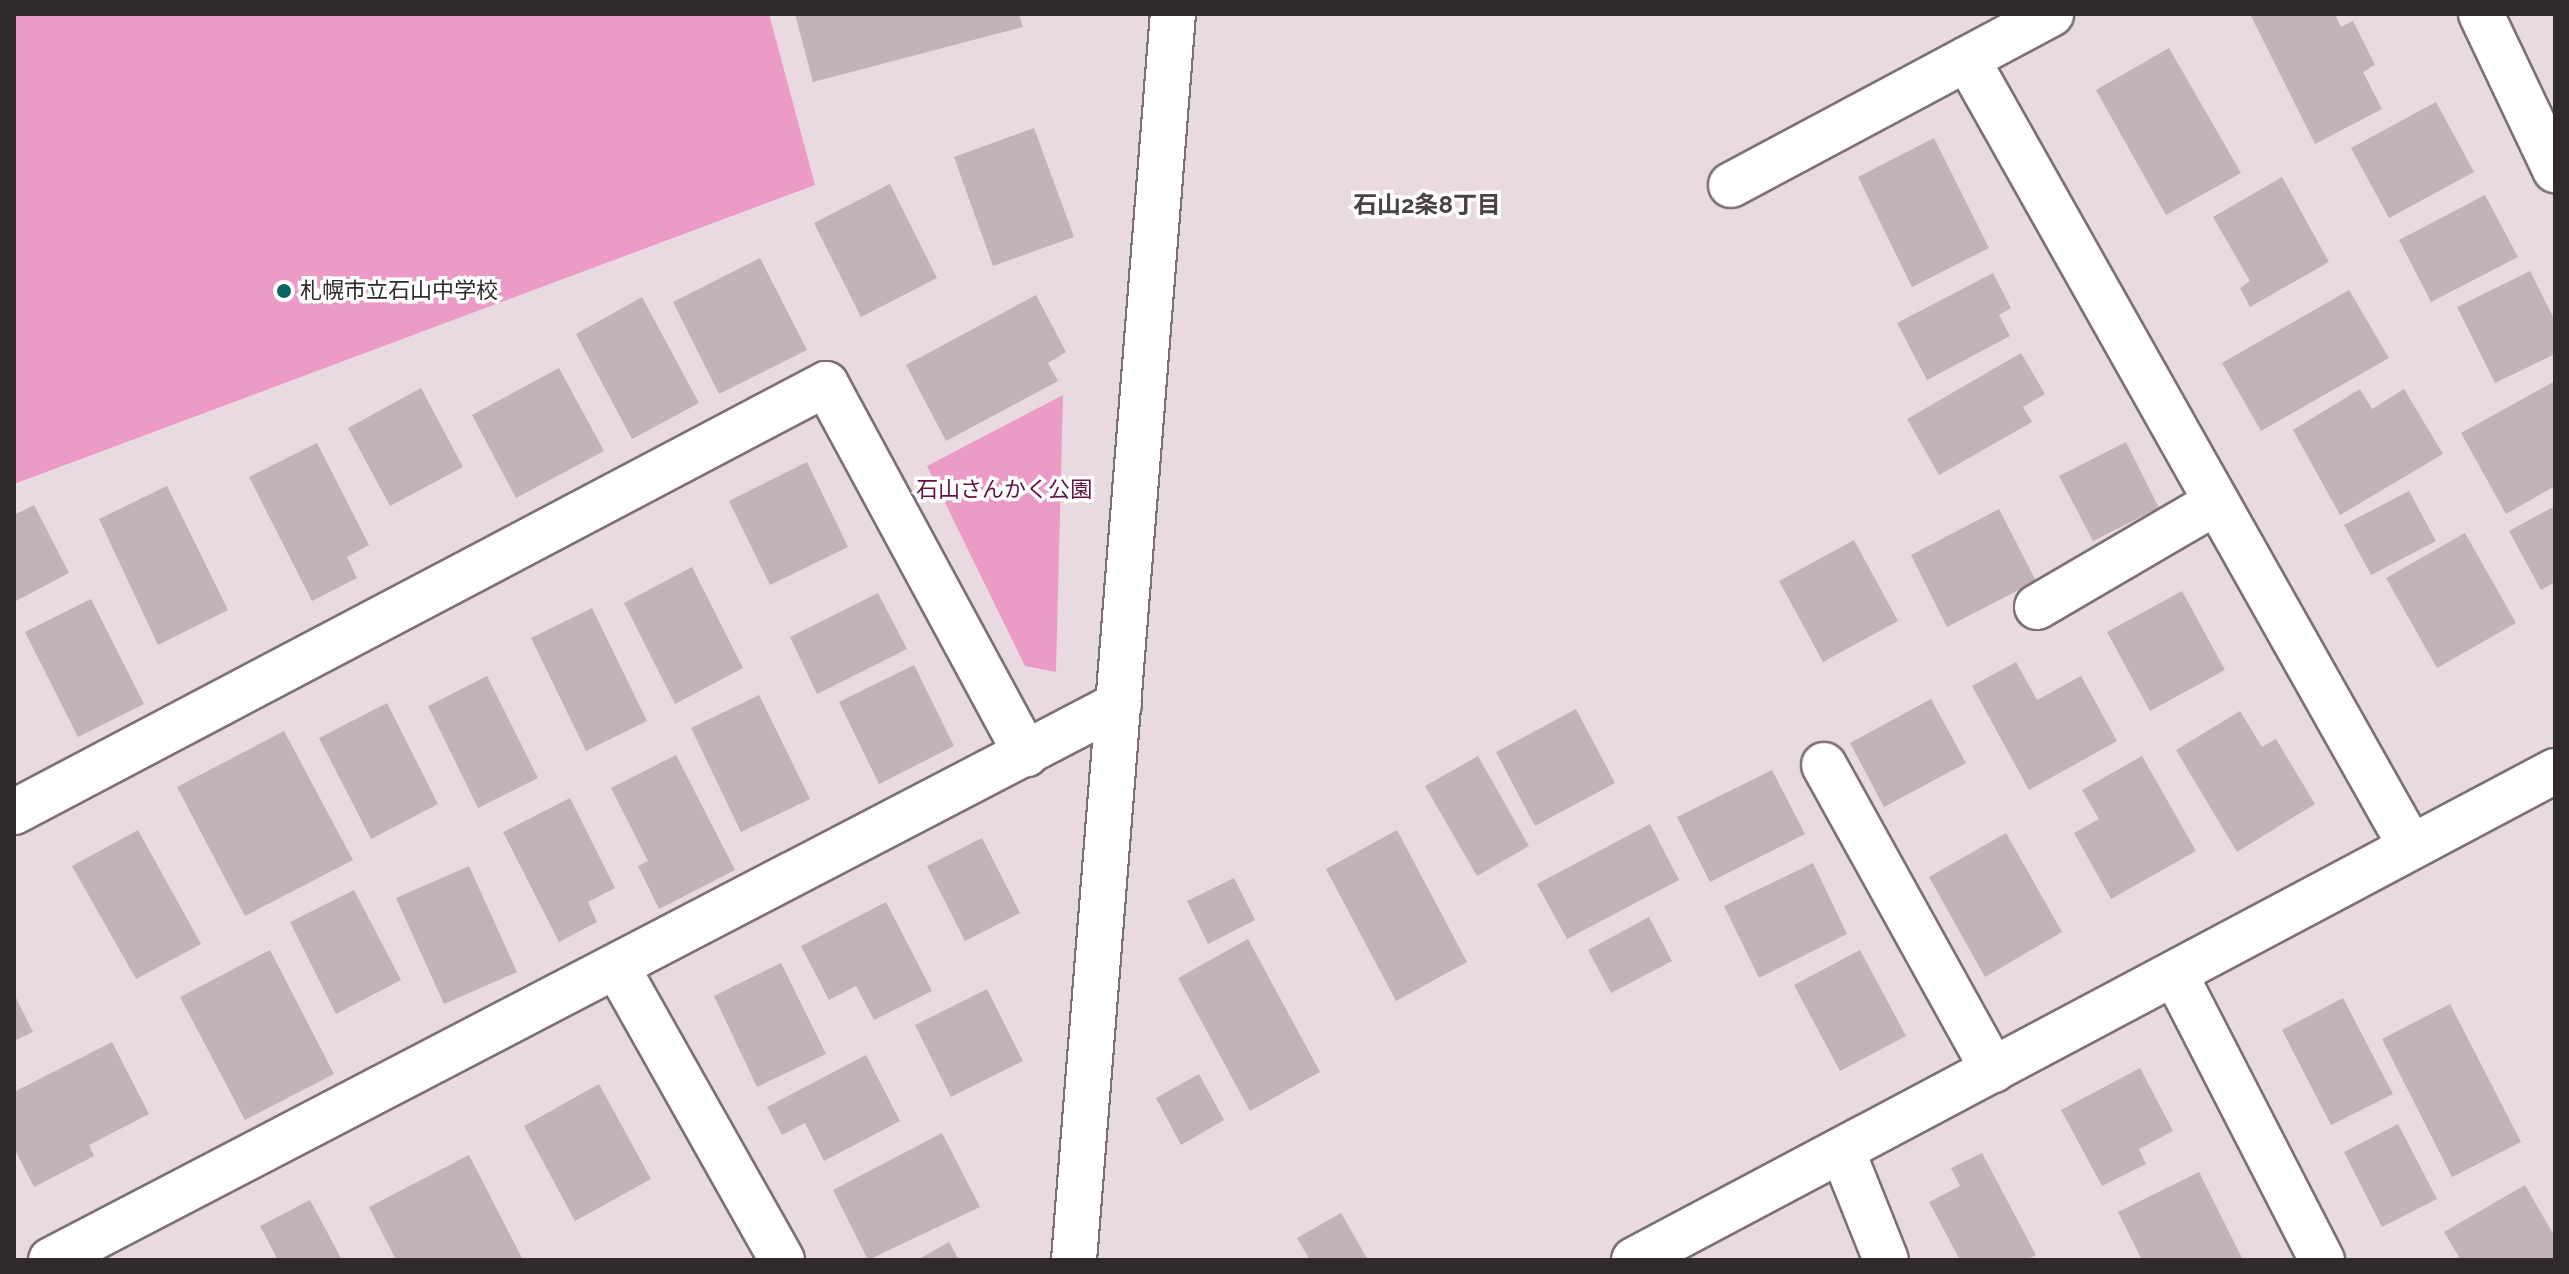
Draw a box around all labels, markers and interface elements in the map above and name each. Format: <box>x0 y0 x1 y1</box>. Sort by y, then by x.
district label: 石山2条8丁目 <box>1353 191 1501 219</box>
place label: 札幌市立石山中学校 <box>300 278 498 304</box>
marker: 札幌市立石山中学校 <box>275 282 293 300</box>
park label: 石山さんかく公園 <box>916 477 1092 503</box>

